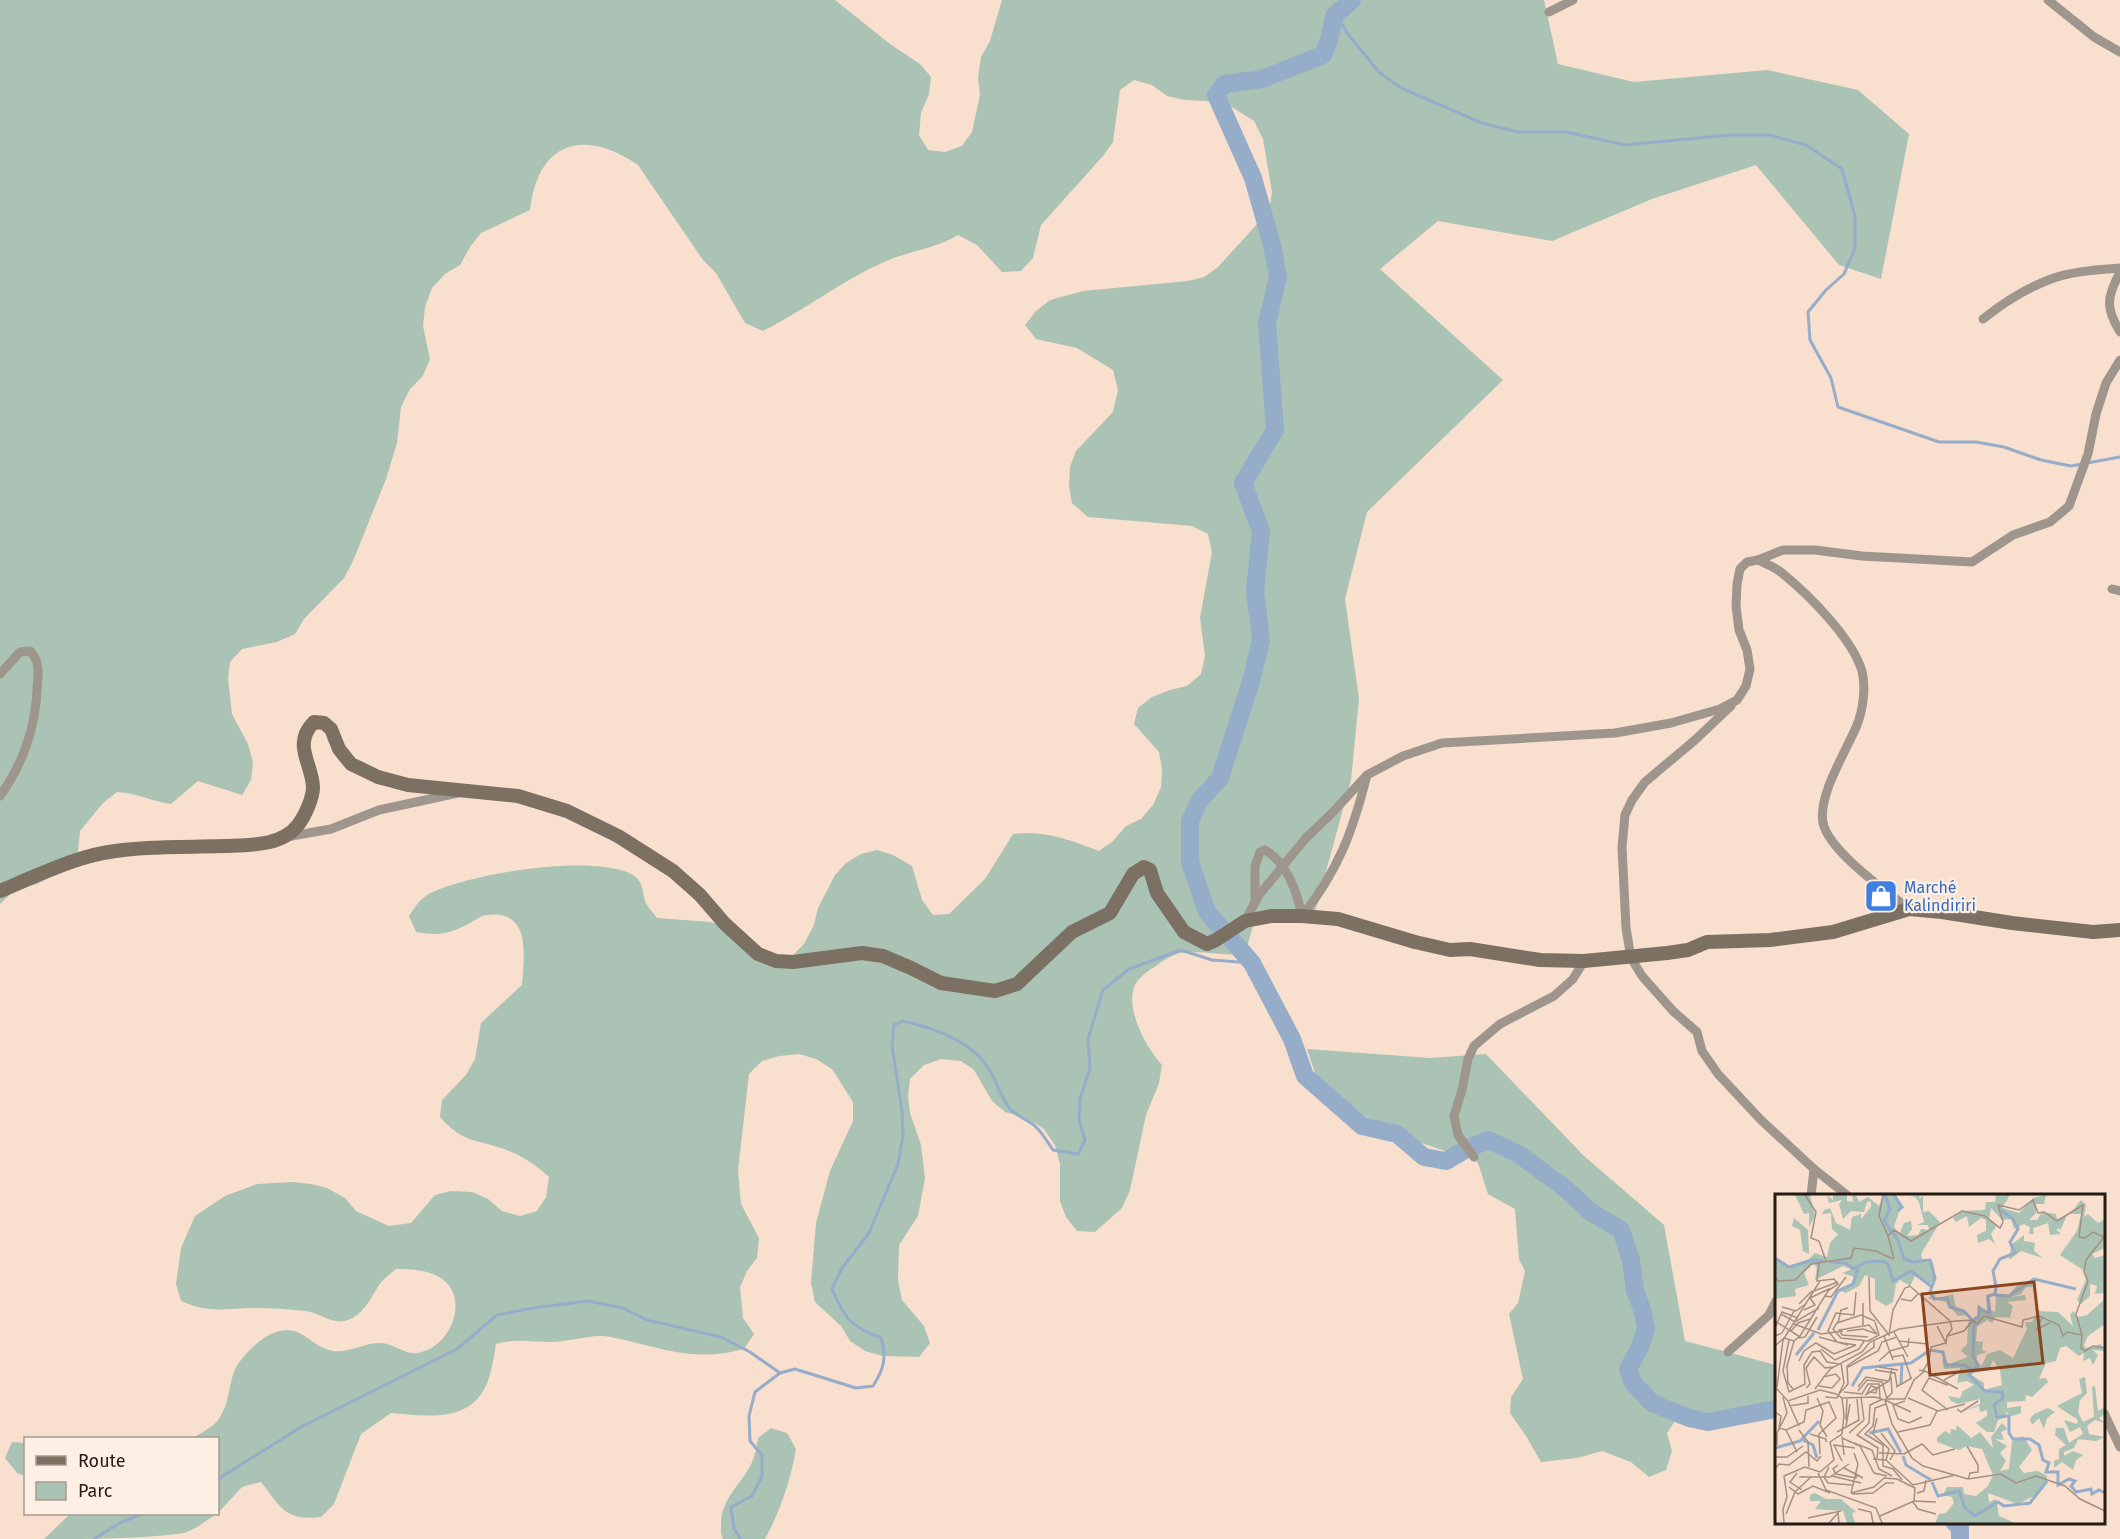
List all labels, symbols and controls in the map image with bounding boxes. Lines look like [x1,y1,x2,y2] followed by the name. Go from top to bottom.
[1863,878,1899,914] shop icon: Marché Kalindiriri
[1904,878,1976,915] place label: Marché Kalindiriri
[1775,1194,2105,1524] inset map
[24,1437,219,1515] legend
[78,1450,126,1472] text: Route
[78,1480,113,1502] text: Parc

